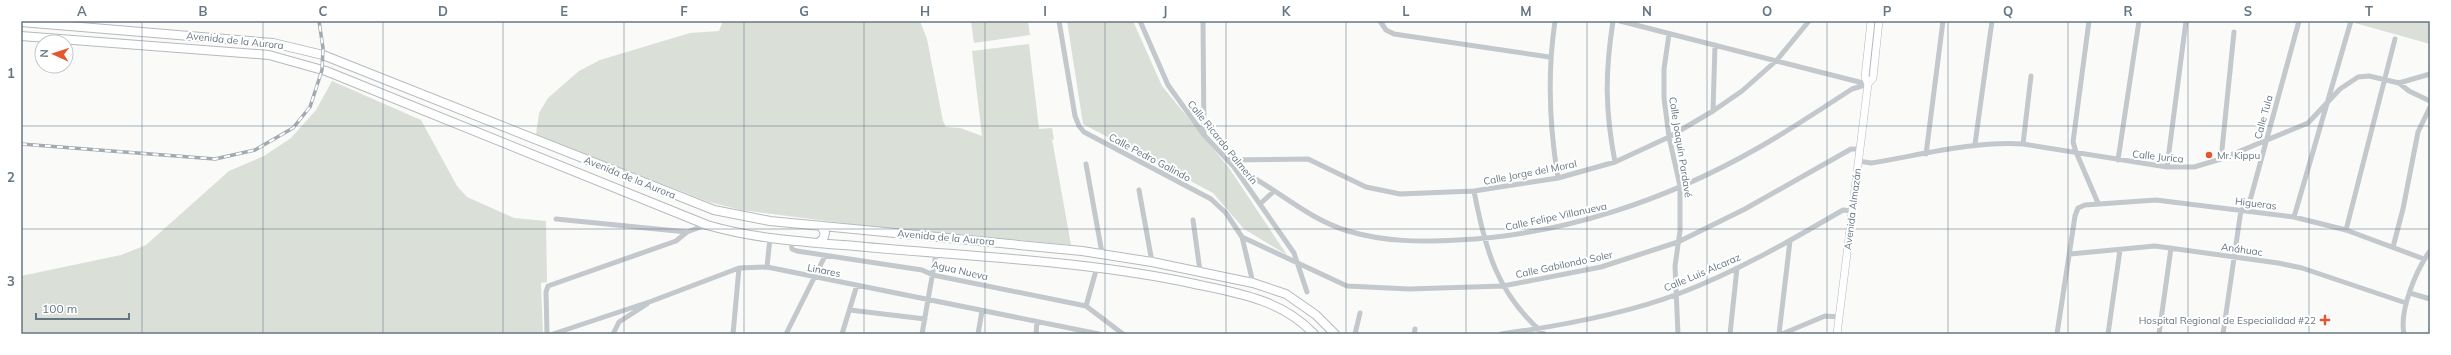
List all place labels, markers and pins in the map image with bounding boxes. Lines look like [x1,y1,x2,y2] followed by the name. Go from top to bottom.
[2217,149,2260,162] place label: Mr. Kippu
[2204,150,2214,160] marker: Mr. Kippu
[2139,314,2316,327] place label: Hospital Regional de Especialidad #22
[2319,314,2331,326] marker: Hospital Regional de Especialidad #22

